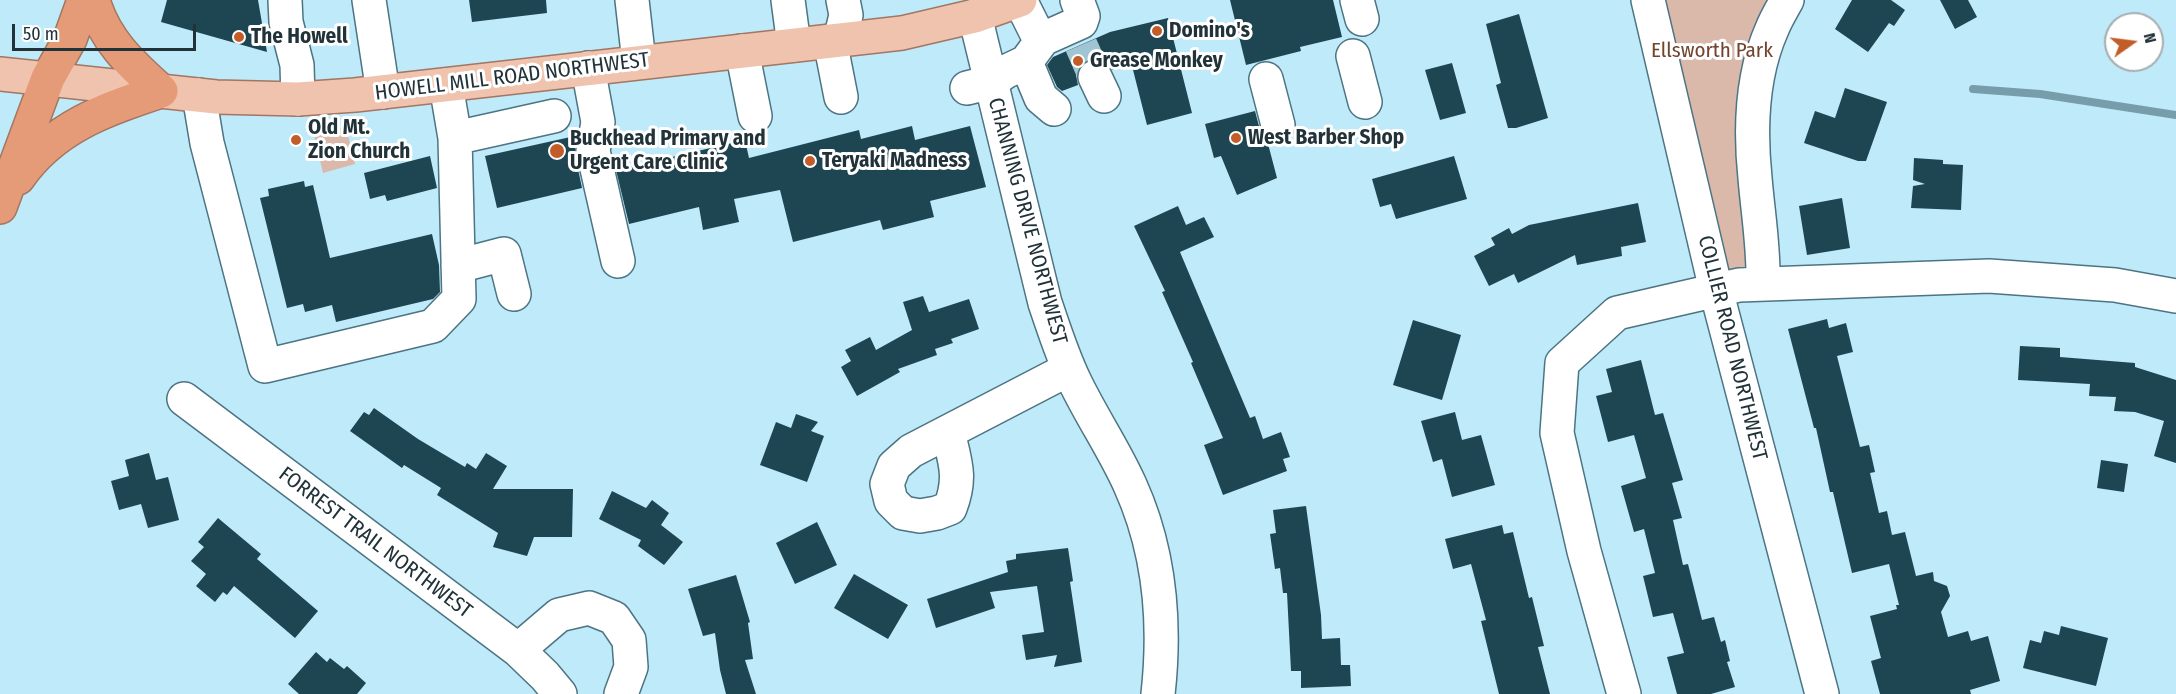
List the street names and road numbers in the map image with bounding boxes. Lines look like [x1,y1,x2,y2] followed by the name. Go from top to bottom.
[374,48,650,106] street label: HOWELL MILL ROAD NORTHWEST
[982,95,1072,347] street label: CHANNING DRIVE NORTHWEST
[1692,233,1772,463] street label: COLLIER ROAD NORTHWEST
[273,462,477,624] street label: FORREST TRAIL NORTHWEST

